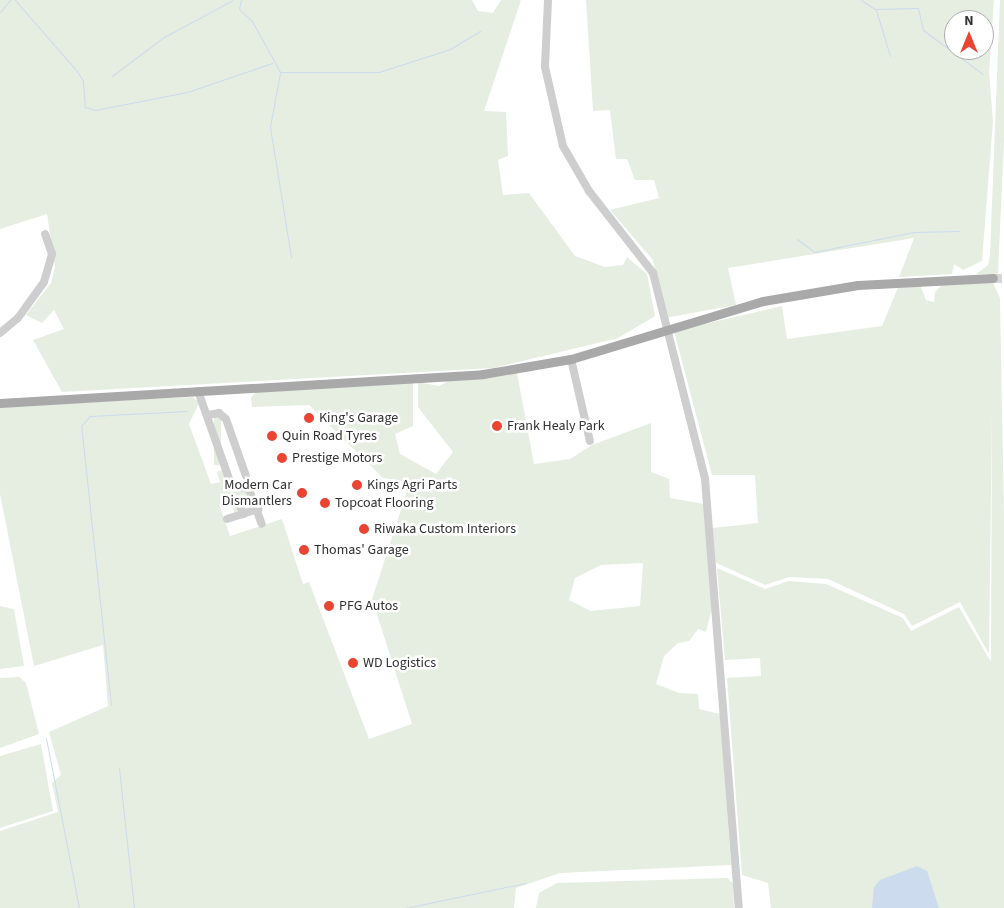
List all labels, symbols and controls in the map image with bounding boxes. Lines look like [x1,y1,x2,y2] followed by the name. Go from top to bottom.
[944,10,994,60] north arrow
[964,11,974,31] text: N
[319,410,398,426] place label: King's Garage
[303,412,315,424] marker: King's Garage
[507,418,605,434] place label: Frank Healy Park
[491,420,503,432] marker: Frank Healy Park
[282,428,377,444] place label: Quin Road Tyres
[266,430,278,442] marker: Quin Road Tyres
[292,450,382,466] place label: Prestige Motors
[276,452,288,464] marker: Prestige Motors
[222,477,292,510] place label: Modern Car Dismantlers
[367,477,457,493] place label: Kings Agri Parts
[351,479,363,491] marker: Kings Agri Parts
[296,487,308,499] marker: Modern Car Dismantlers
[335,495,433,511] place label: Topcoat Flooring
[319,497,331,509] marker: Topcoat Flooring
[374,521,516,537] place label: Riwaka Custom Interiors
[358,523,370,535] marker: Riwaka Custom Interiors
[314,542,409,558] place label: Thomas' Garage
[298,544,310,556] marker: Thomas' Garage
[339,598,398,614] place label: PFG Autos
[323,600,335,612] marker: PFG Autos
[363,655,436,671] place label: WD Logistics
[347,657,359,669] marker: WD Logistics

